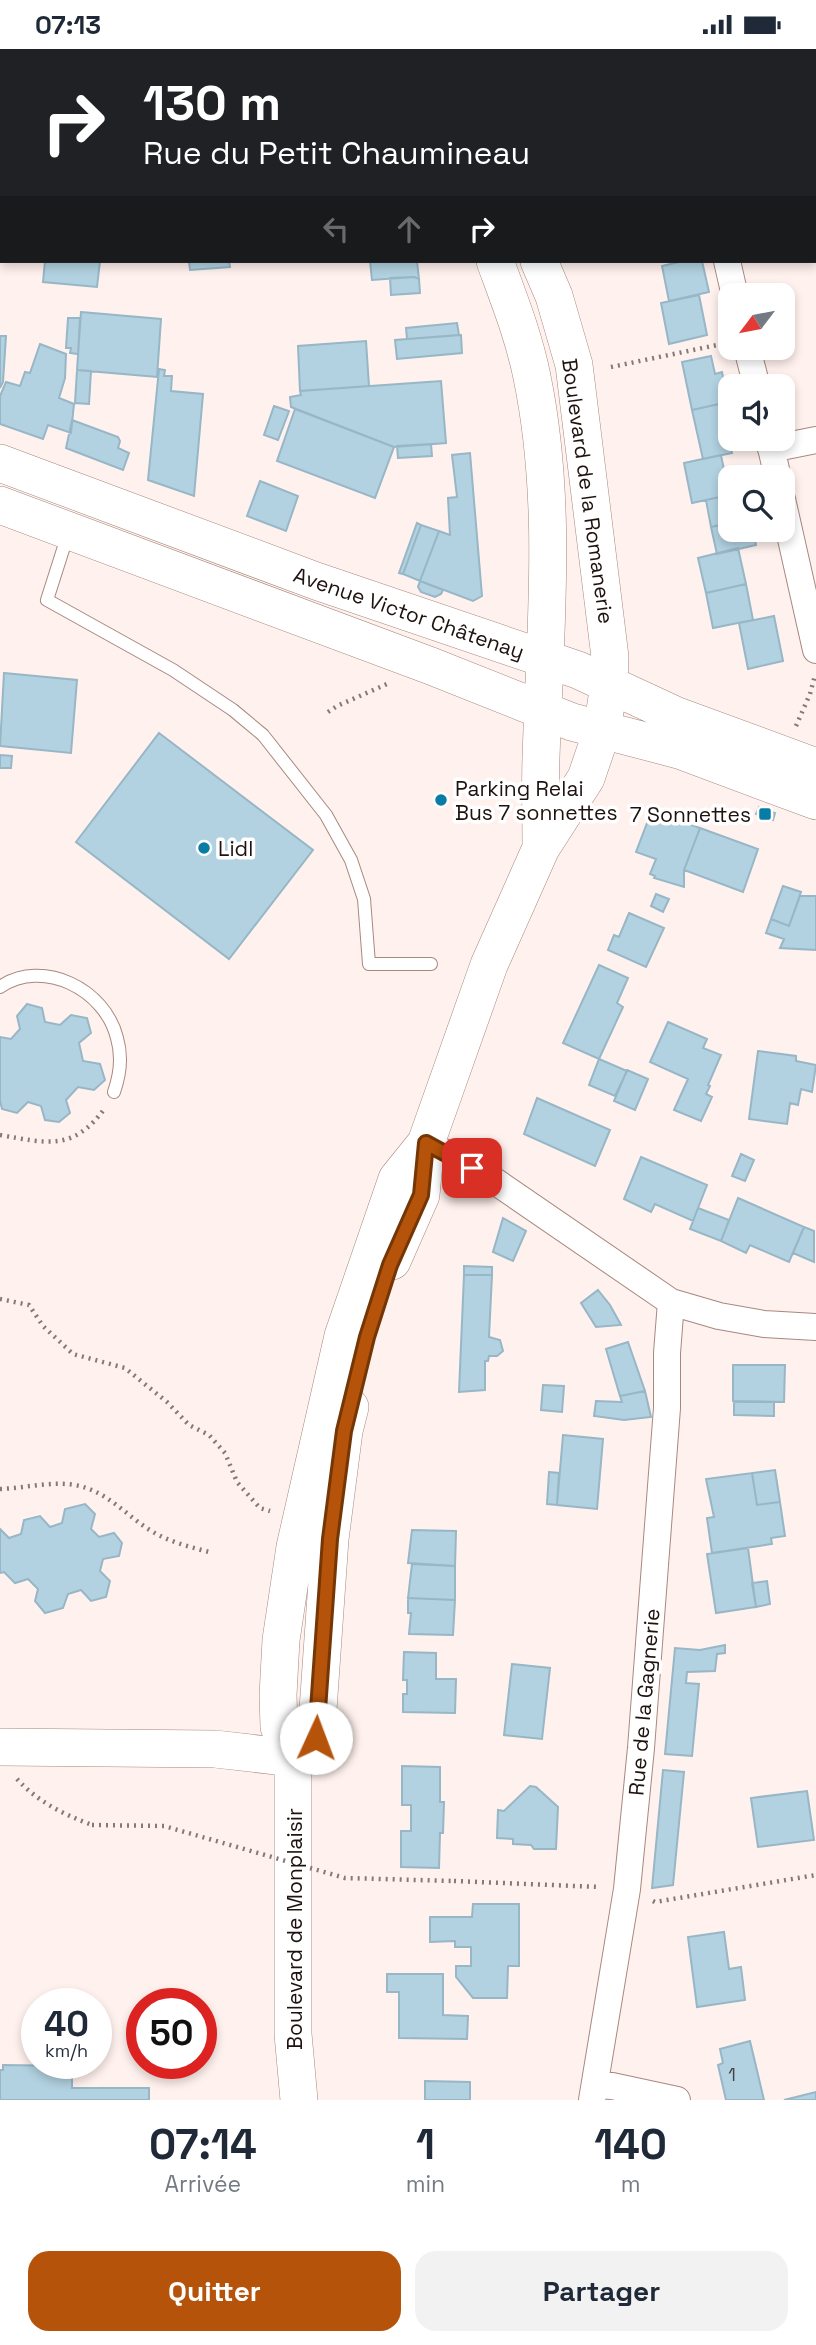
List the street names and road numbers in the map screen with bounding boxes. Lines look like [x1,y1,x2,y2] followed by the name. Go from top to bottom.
[556,357,620,625] street label: Boulevard de la Romanerie
[290,561,528,665] street label: Avenue Victor Châtenay
[622,1607,666,1797] street label: Rue de la Gagnerie
[281,1808,308,2050] street label: Boulevard de Monplaisir

